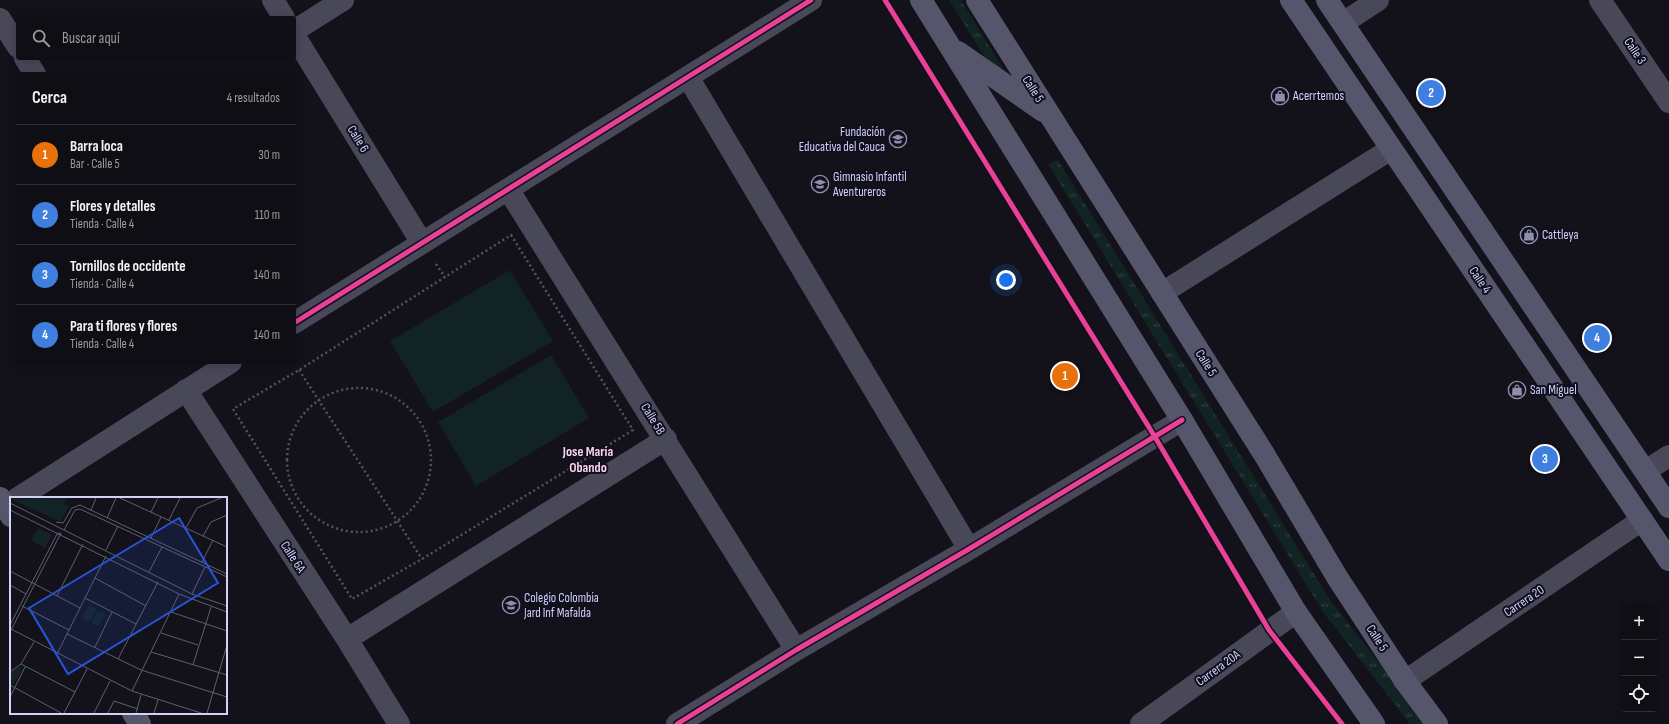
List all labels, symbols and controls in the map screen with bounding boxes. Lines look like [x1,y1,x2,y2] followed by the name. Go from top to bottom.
[16,16,296,60] search box
[30,27,52,49] icon: search
[62,29,120,48] text: Buscar aquí
[1620,35,1650,67] street label: Calle 3
[1019,73,1047,105] street label: Calle 5
[1418,78,1444,108] pin: 2
[1270,86,1290,106] shop icon: Acerrtemos
[32,88,67,108] text: Cerca
[1292,88,1345,104] place label: Acerrtemos
[227,90,280,106] text: 4 resultados
[344,122,373,156] street label: Calle 6
[799,124,885,155] place label: Fundación Educativa del Cauca
[888,129,908,149] school or university icon: Fundación Educativa del Cauca
[70,137,123,156] text: Barra loca
[42,147,48,163] text: 1
[258,147,280,163] text: 30 m
[70,156,120,172] text: Bar · Calle 5
[832,169,907,200] place label: Gimnasio Infantil Aventureros
[810,174,830,194] school or university icon: Gimnasio Infantil Aventureros
[70,197,156,216] text: Flores y detalles
[42,207,48,223] text: 2
[255,207,280,223] text: 110 m
[70,216,134,232] text: Tienda · Calle 4
[1519,225,1539,245] shop icon: Cattleya
[1542,227,1578,243] place label: Cattleya
[70,257,186,276] text: Tornillos de occidente
[1465,264,1495,297] street label: Calle 4
[42,267,48,283] text: 3
[254,267,280,283] text: 140 m
[996,270,1016,290] your location
[70,276,134,292] text: Tienda · Calle 4
[70,317,177,336] text: Para ti flores y flores
[1584,323,1610,353] pin: 4
[42,327,48,343] text: 4
[254,327,280,343] text: 140 m
[70,336,134,352] text: Tienda · Calle 4
[1192,347,1220,379] street label: Calle 5
[1052,361,1078,391] pin: 1
[1507,380,1527,400] shop icon: San Miguel
[1530,382,1577,398] place label: San Miguel
[637,400,669,438] street label: Calle 5B
[562,443,613,476] district label: Jose María Obando
[1532,444,1558,474] pin: 3
[10,497,227,714] inset map
[277,538,309,576] street label: Calle 6A
[1501,582,1547,620] street label: Carrera 20
[523,590,599,621] place label: Colegio Colombia Jard Inf Mafalda
[501,595,521,615] school or university icon: Colegio Colombia Jard Inf Mafalda
[1621,604,1657,712] map controls
[1621,604,1657,640] button: +
[1363,622,1391,654] street label: Calle 5
[1621,640,1657,676] button: −
[1193,646,1244,689] street label: Carrera 20A
[1621,676,1657,712] button: locate

